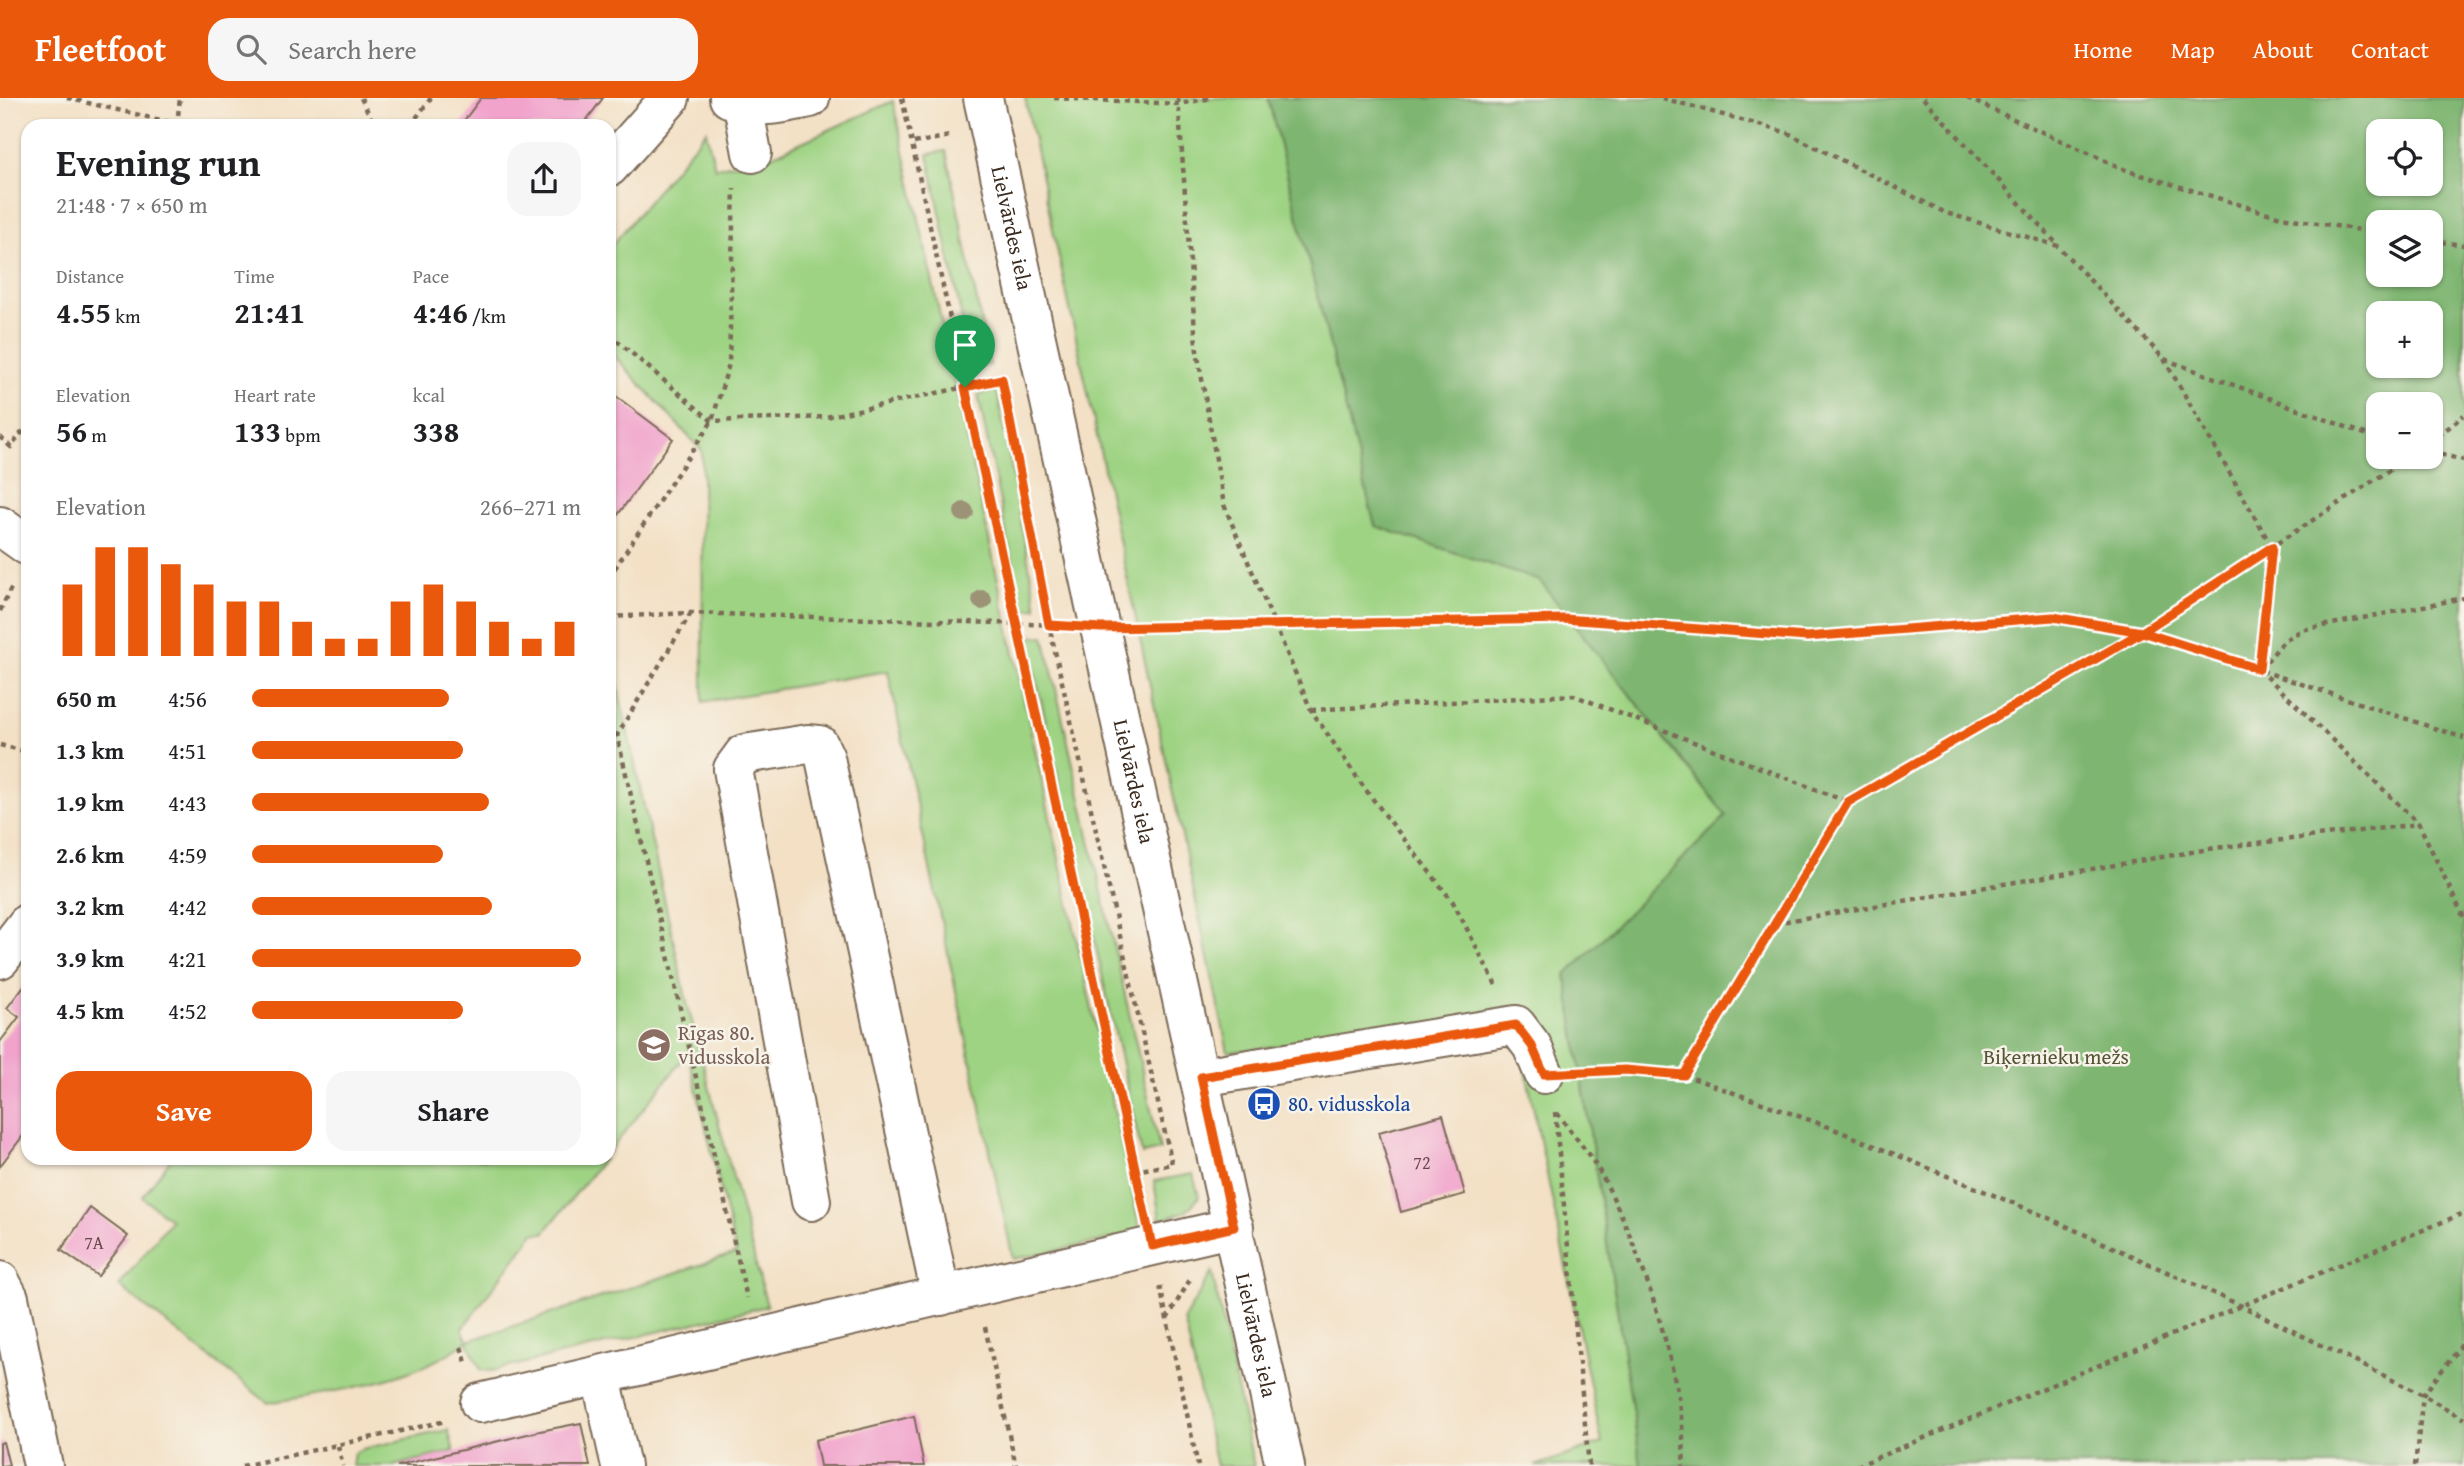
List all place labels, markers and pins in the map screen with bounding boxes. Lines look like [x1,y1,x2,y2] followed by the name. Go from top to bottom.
[935,315,995,387] pin
[678,1017,770,1072] place label: Rīgas 80. vidusskola
[635,1026,673,1064] school or university icon: Rīgas 80. vidusskola
[1245,1085,1283,1123] bus stop icon: 80. vidusskola
[1288,1088,1410,1119] place label: 80. vidusskola

